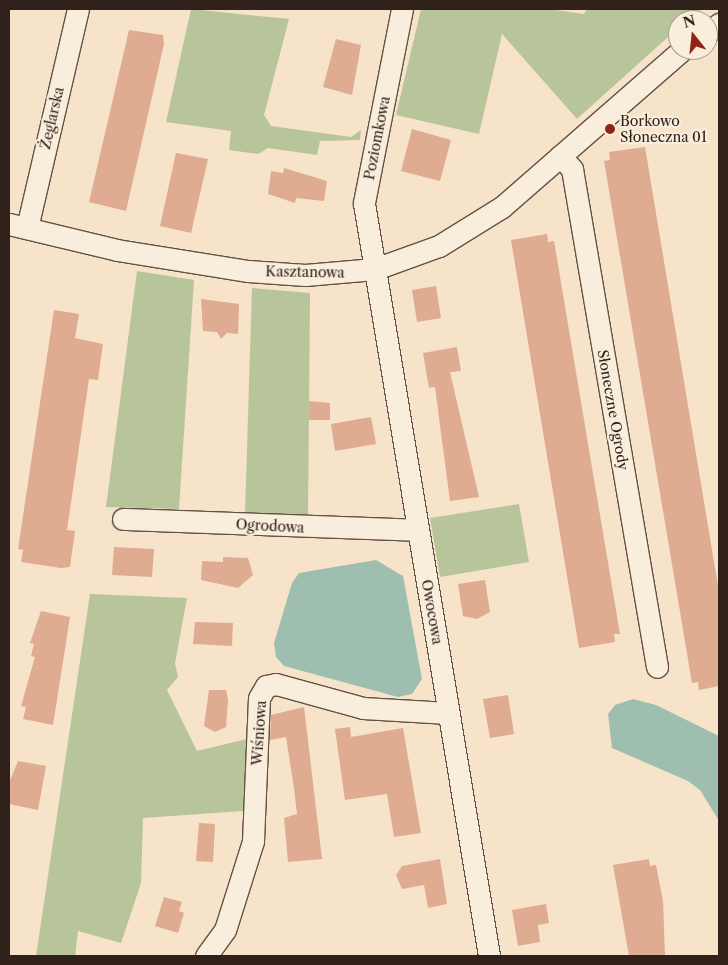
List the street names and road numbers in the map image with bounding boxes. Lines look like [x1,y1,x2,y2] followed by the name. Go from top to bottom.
[37,85,67,151] street label: Żeglarska
[361,95,393,181] street label: Poziomkowa
[265,263,345,281] street label: Kasztanowa
[594,348,632,472] street label: Słoneczne Ogrody
[235,516,305,536] street label: Ogrodowa
[418,578,446,646] street label: Owocowa
[248,700,270,766] street label: Wiśniowa

